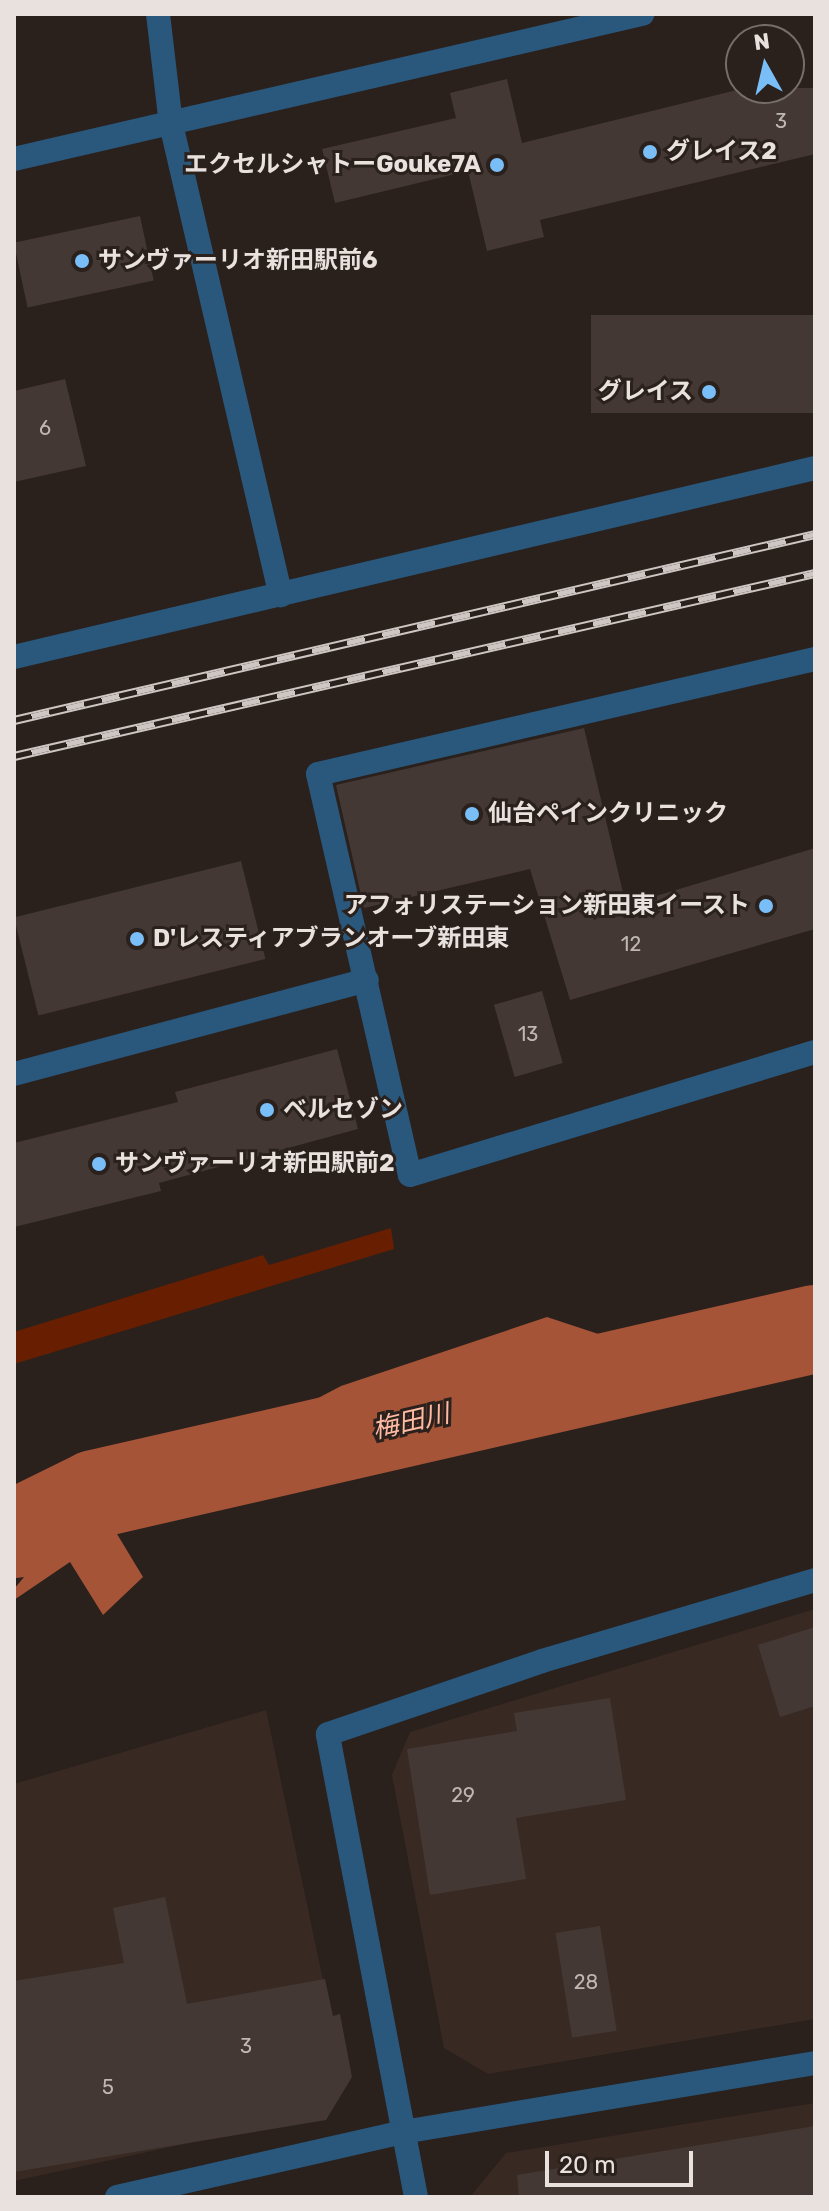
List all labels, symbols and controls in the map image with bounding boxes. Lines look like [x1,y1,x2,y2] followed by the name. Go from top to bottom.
[725,24,805,104] north arrow
[752,27,772,56] text: N
[775,109,787,133] house number: 3
[666,138,778,166] place label: グレイス2
[641,143,659,161] marker: グレイス2
[184,151,481,179] place label: エクセルシャトーGouke7A
[488,156,506,174] marker: エクセルシャトーGouke7A
[98,247,378,275] place label: サンヴァーリオ新田駅前6
[73,252,91,270] marker: サンヴァーリオ新田駅前6
[597,378,693,406] place label: グレイス
[700,383,718,401] marker: グレイス
[39,416,51,440] house number: 6
[488,800,728,828] place label: 仙台ペインクリニック
[463,805,481,823] marker: 仙台ペインクリニック
[342,892,750,920] place label: アフォリステーション新田東イースト
[757,897,775,915] marker: アフォリステーション新田東イースト
[153,925,512,953] place label: D'レスティアブランオーブ新田東
[128,930,146,948] marker: D'レスティアブランオーブ新田東
[621,932,641,956] house number: 12
[518,1022,538,1046] house number: 13
[283,1096,403,1124] place label: ベルセゾン
[258,1101,276,1119] marker: ベルセゾン
[115,1150,395,1178] place label: サンヴァーリオ新田駅前2
[90,1155,108,1173] marker: サンヴァーリオ新田駅前2
[369,1398,453,1446] water label: 梅田川
[451,1783,475,1807] house number: 29
[574,1970,598,1994] house number: 28
[240,2034,252,2058] house number: 3
[102,2075,114,2099] house number: 5
[549,2135,697,2185] scale bar
[559,2151,616,2179] text: 20 m

